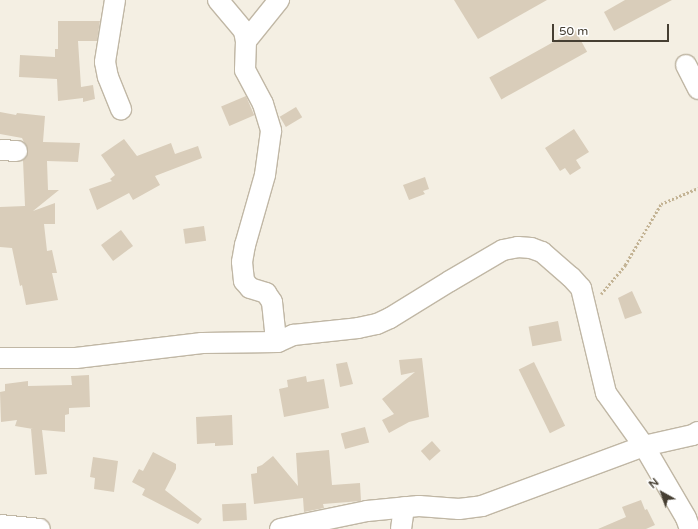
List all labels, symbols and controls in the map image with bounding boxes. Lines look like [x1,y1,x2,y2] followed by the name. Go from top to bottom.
[554,16,671,42] scale bar
[559,24,588,38] text: 50 m
[642,473,682,513] north arrow
[646,476,662,491] text: N

